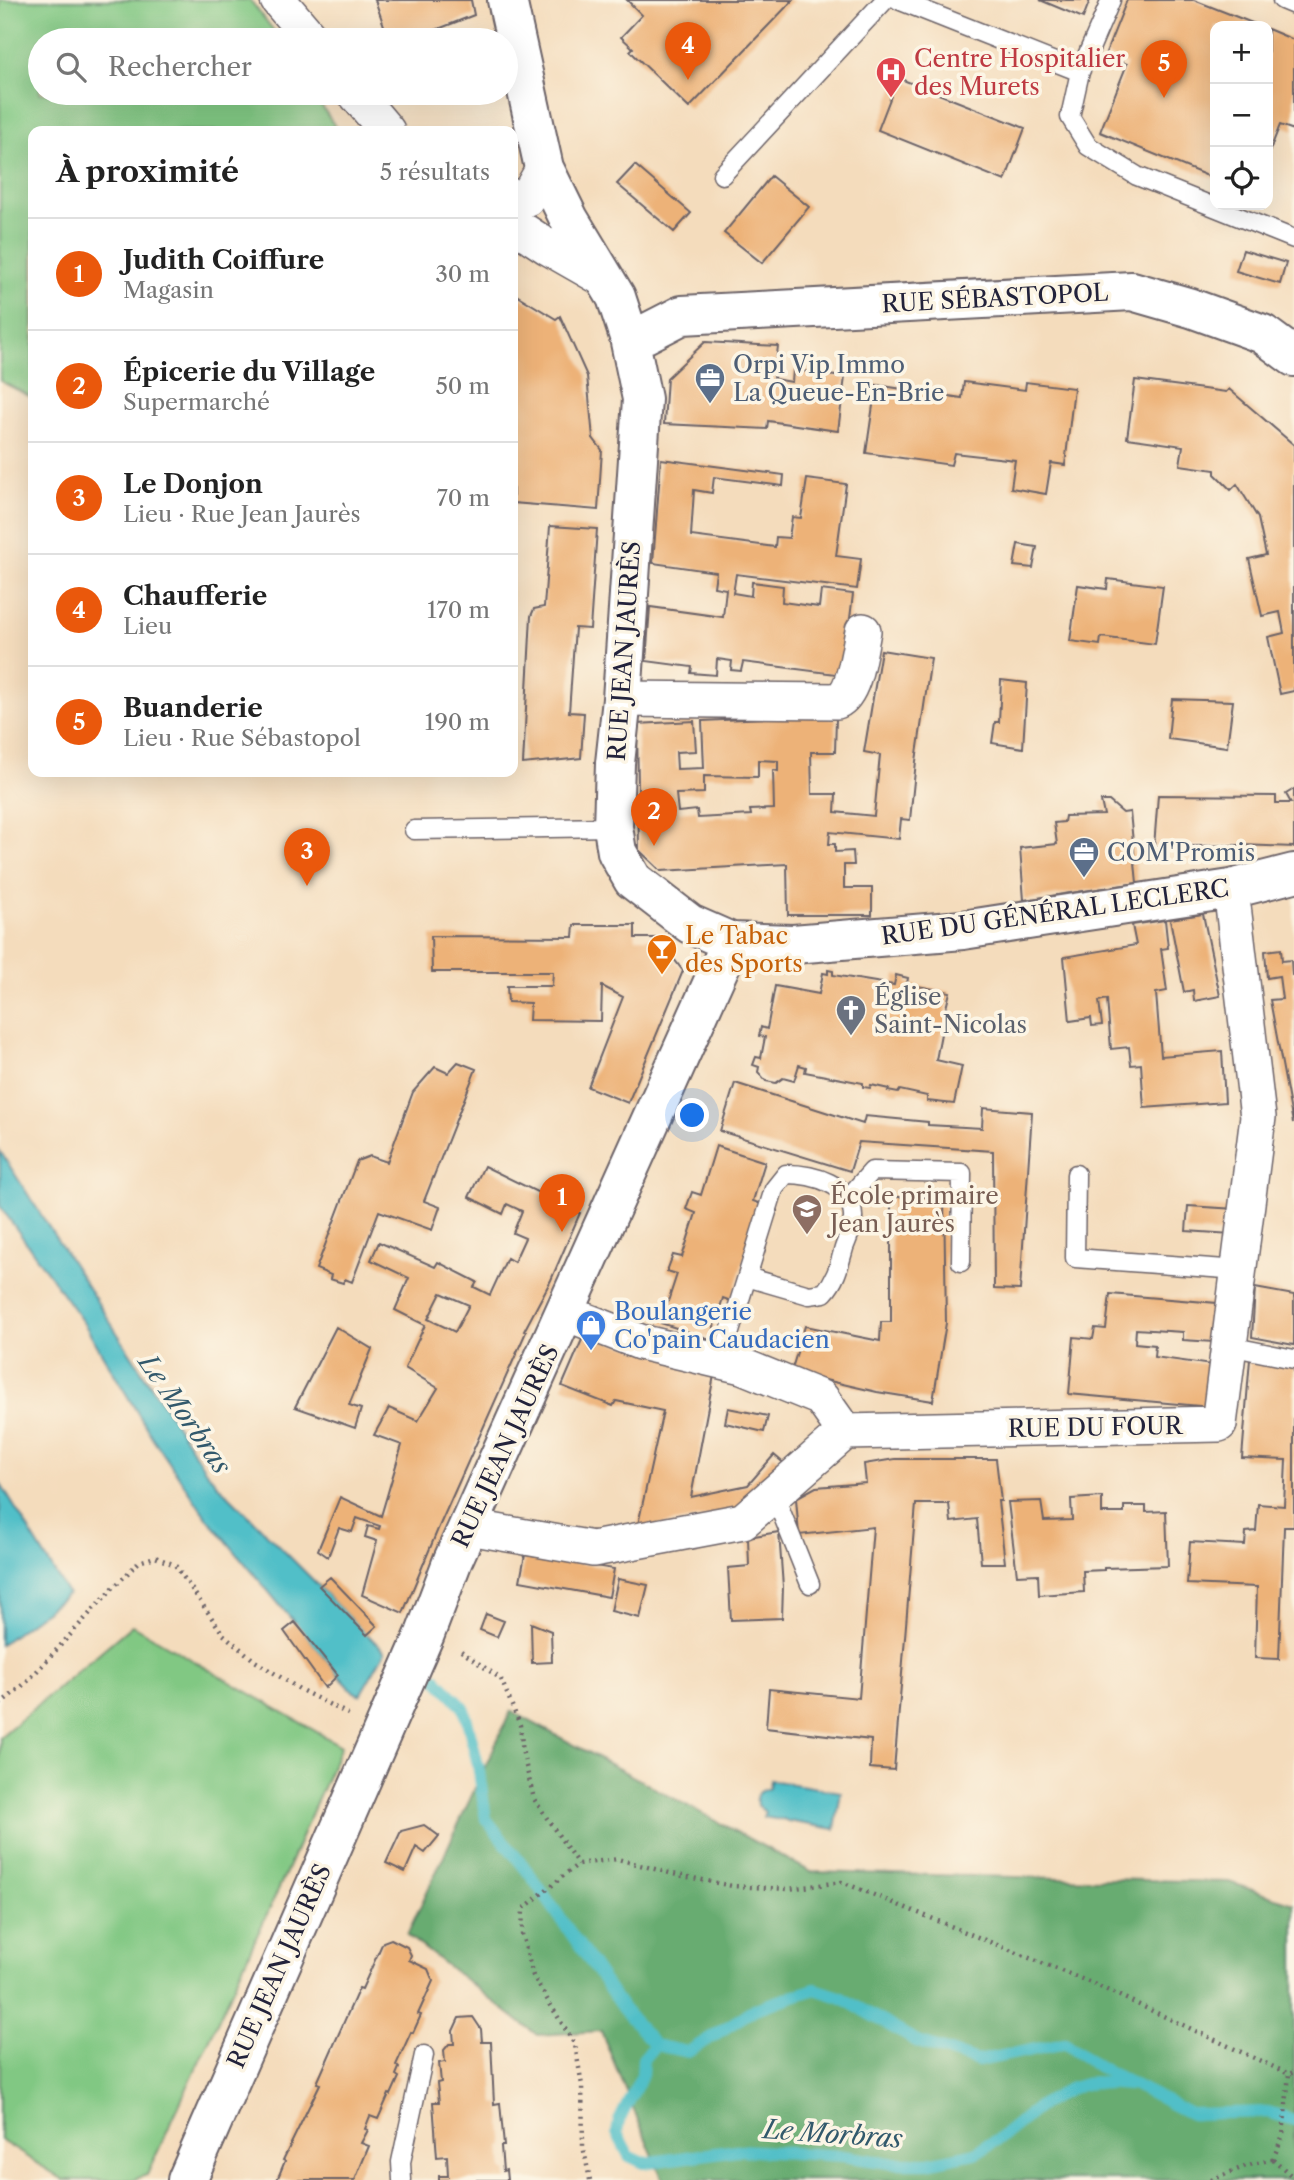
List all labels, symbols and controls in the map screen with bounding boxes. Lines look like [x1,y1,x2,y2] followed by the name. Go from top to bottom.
[1210,21,1273,210] map controls
[1210,21,1273,84] button: +
[665,22,711,80] pin: 4
[28,28,518,105] search box
[1141,40,1187,98] pin: 5
[914,44,1125,101] place label: Centre Hospitalier des Murets
[52,48,90,86] icon: search
[108,51,252,83] text: Rechercher
[874,55,908,99] hospital icon: Centre Hospitalier des Murets
[1210,84,1273,147] button: −
[1210,147,1273,210] button: locate
[56,153,239,190] text: À proximité
[380,158,490,186] text: 5 résultats
[123,244,324,276] text: Judith Coiffure
[74,260,84,288] text: 1
[435,260,490,288] text: 30 m
[123,276,214,304] text: Magasin
[881,278,1109,318] street label: RUE SÉBASTOPOL
[733,350,945,407] place label: Orpi Vip Immo La Queue-En-Brie
[123,356,375,388] text: Épicerie du Village
[693,361,727,405] office icon: Orpi Vip Immo La Queue-En-Brie
[72,372,86,400] text: 2
[435,372,490,400] text: 50 m
[123,388,270,416] text: Supermarché
[123,468,263,500] text: Le Donjon
[73,484,86,512] text: 3
[437,484,490,512] text: 70 m
[123,500,361,528] text: Lieu · Rue Jean Jaurès
[602,540,646,762] street label: RUE JEAN JAURÈS
[123,580,267,612] text: Chaufferie
[72,596,86,624] text: 4
[427,596,490,624] text: 170 m
[123,612,172,640] text: Lieu
[123,692,263,724] text: Buanderie
[73,708,85,736] text: 5
[425,708,490,736] text: 190 m
[123,724,361,752] text: Lieu · Rue Sébastopol
[631,788,677,846] pin: 2
[284,828,330,886] pin: 3
[1067,835,1101,879] office icon: COM'Promis
[1107,838,1255,867] place label: COM'Promis
[879,873,1231,951] street label: RUE DU GÉNÉRAL LECLERC
[685,921,803,978] place label: Le Tabac des Sports
[645,932,679,976] bar icon: Le Tabac des Sports
[874,982,1027,1039] place label: Église Saint-Nicolas
[834,993,868,1037] church icon: Église Saint-Nicolas
[675,1098,709,1132] your location
[539,1174,585,1232] pin: 1
[826,1181,999,1238] place label: École primaire Jean Jaurès
[790,1192,824,1236] school or university icon: École primaire Jean Jaurès
[614,1297,830,1354] place label: Boulangerie Co'pain Caudacien
[574,1308,608,1352] shop icon: Boulangerie Co'pain Caudacien
[445,1340,565,1552] street label: RUE JEAN JAURÈS
[131,1346,238,1481] water label: Le Morbras
[1008,1411,1184,1443] street label: RUE DU FOUR
[221,1859,337,2073] street label: RUE JEAN JAURÈS
[760,2113,904,2155] water label: Le Morbras

